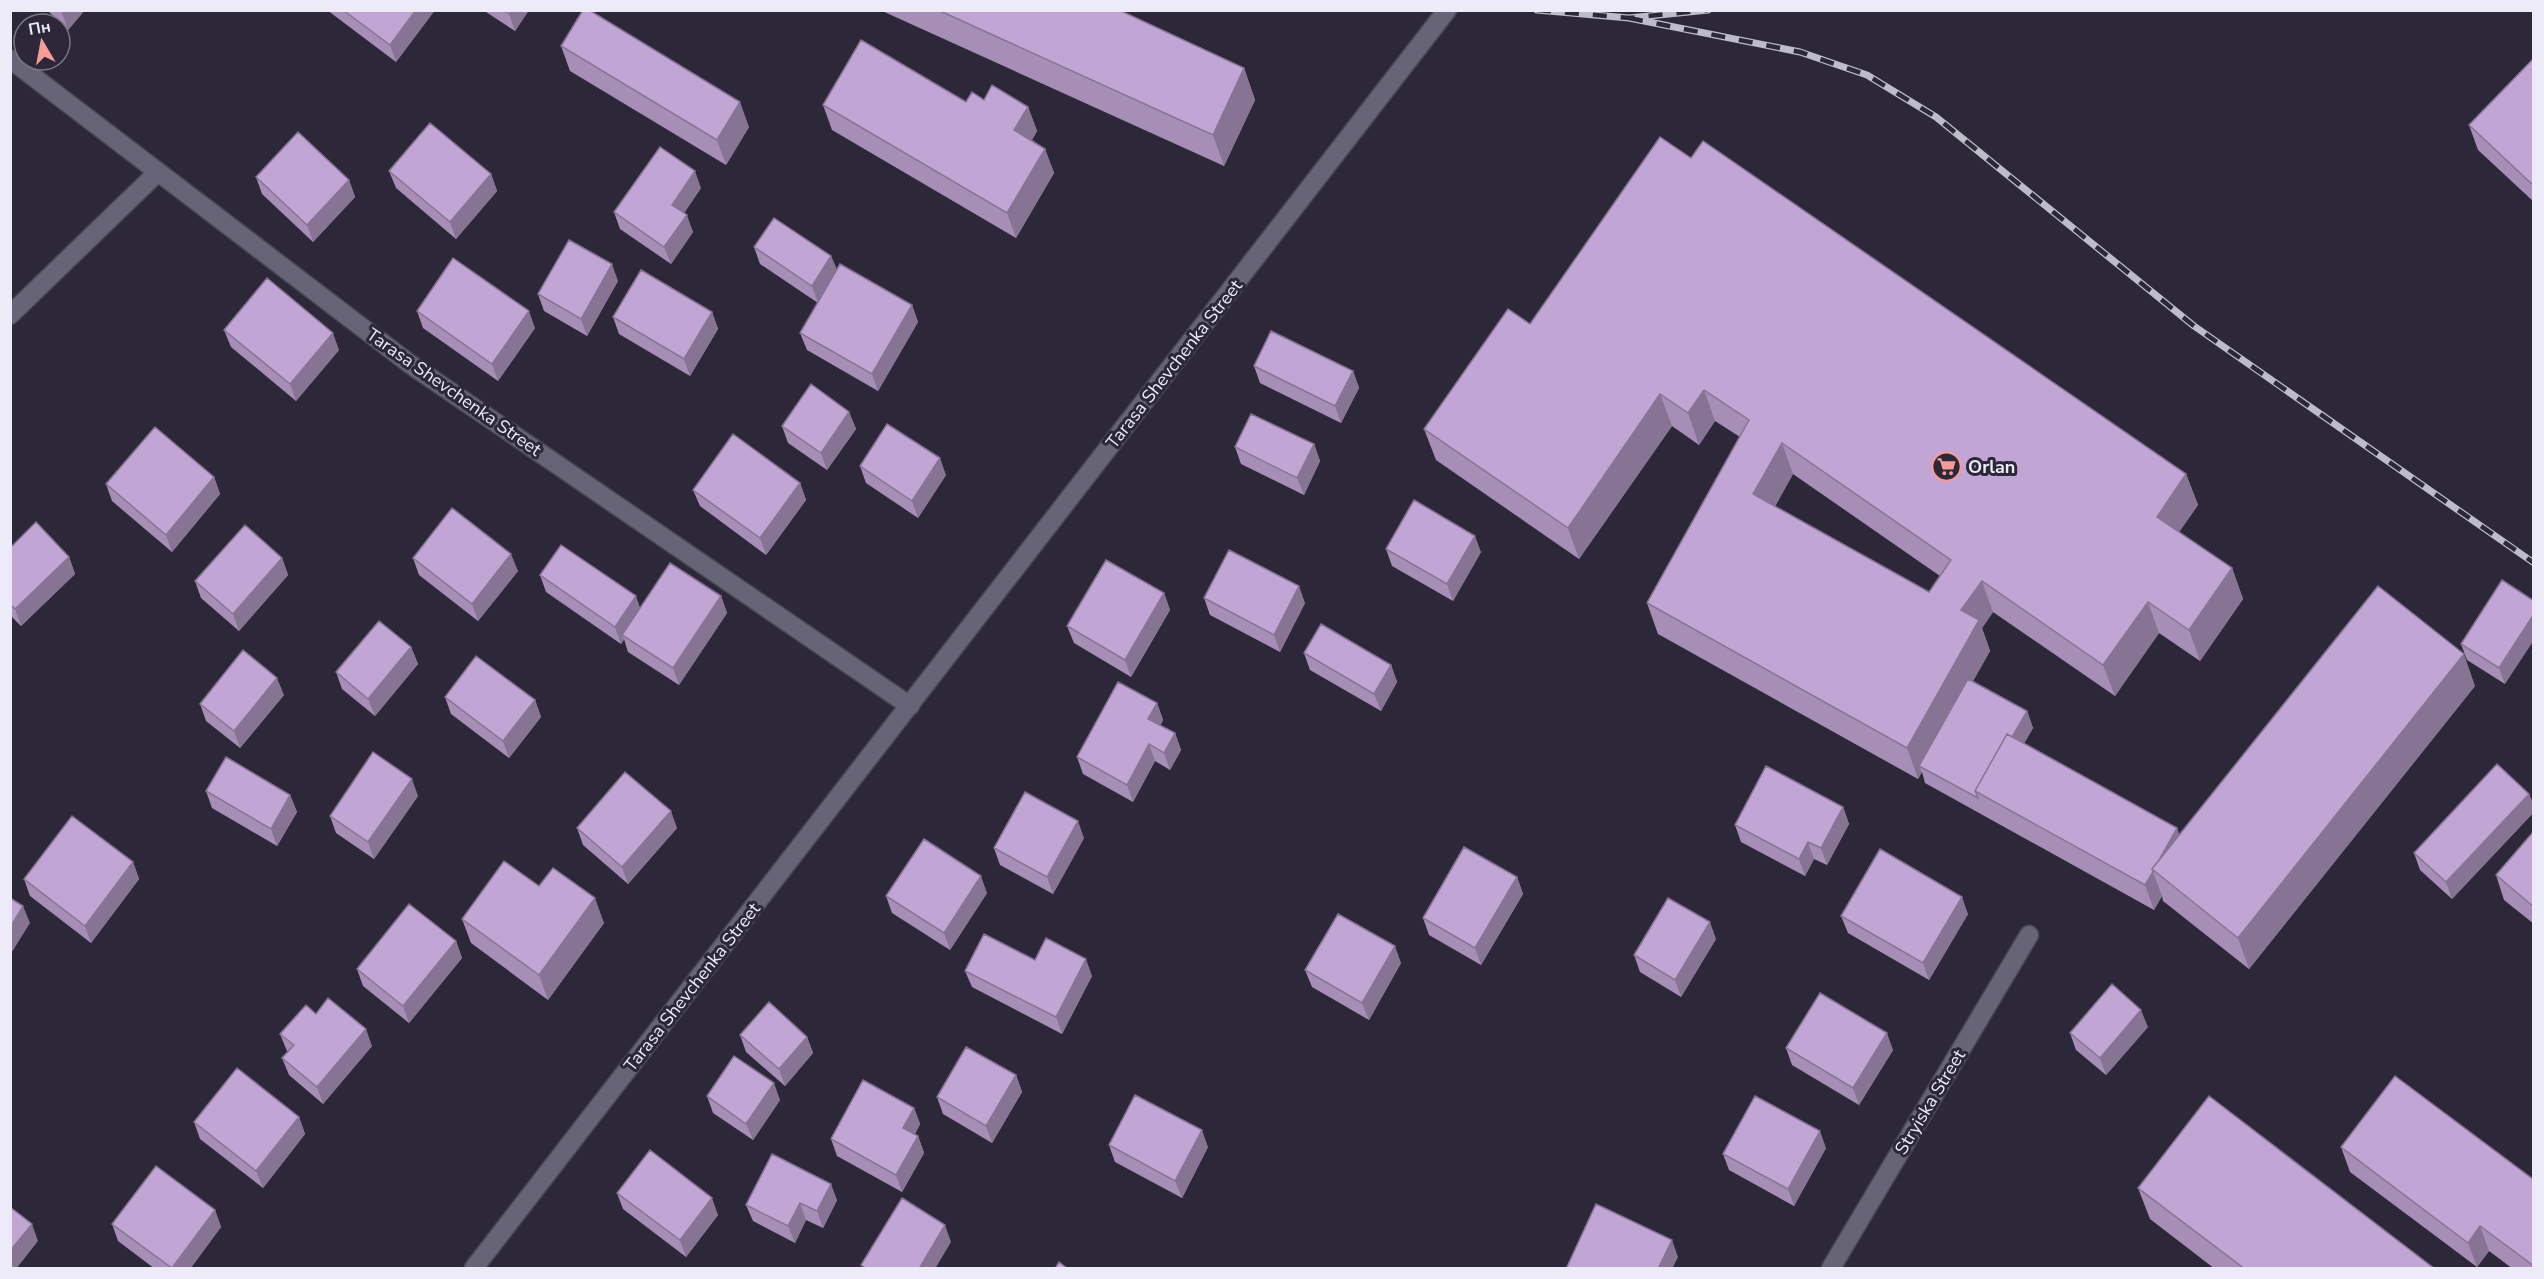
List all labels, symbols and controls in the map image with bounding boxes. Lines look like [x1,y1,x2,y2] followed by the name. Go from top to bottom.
[12,12,72,72] north arrow
[27,15,52,41] text: Пн
[1100,274,1248,453] street label: Tarasa Shevchenka Street
[362,322,547,462] street label: Tarasa Shevchenka Street
[1931,451,1963,483] supermarket icon: Orlan
[1968,455,2015,479] place label: Orlan
[618,897,766,1076] street label: Tarasa Shevchenka Street
[1889,1044,1971,1159] street label: Stryiska Street

